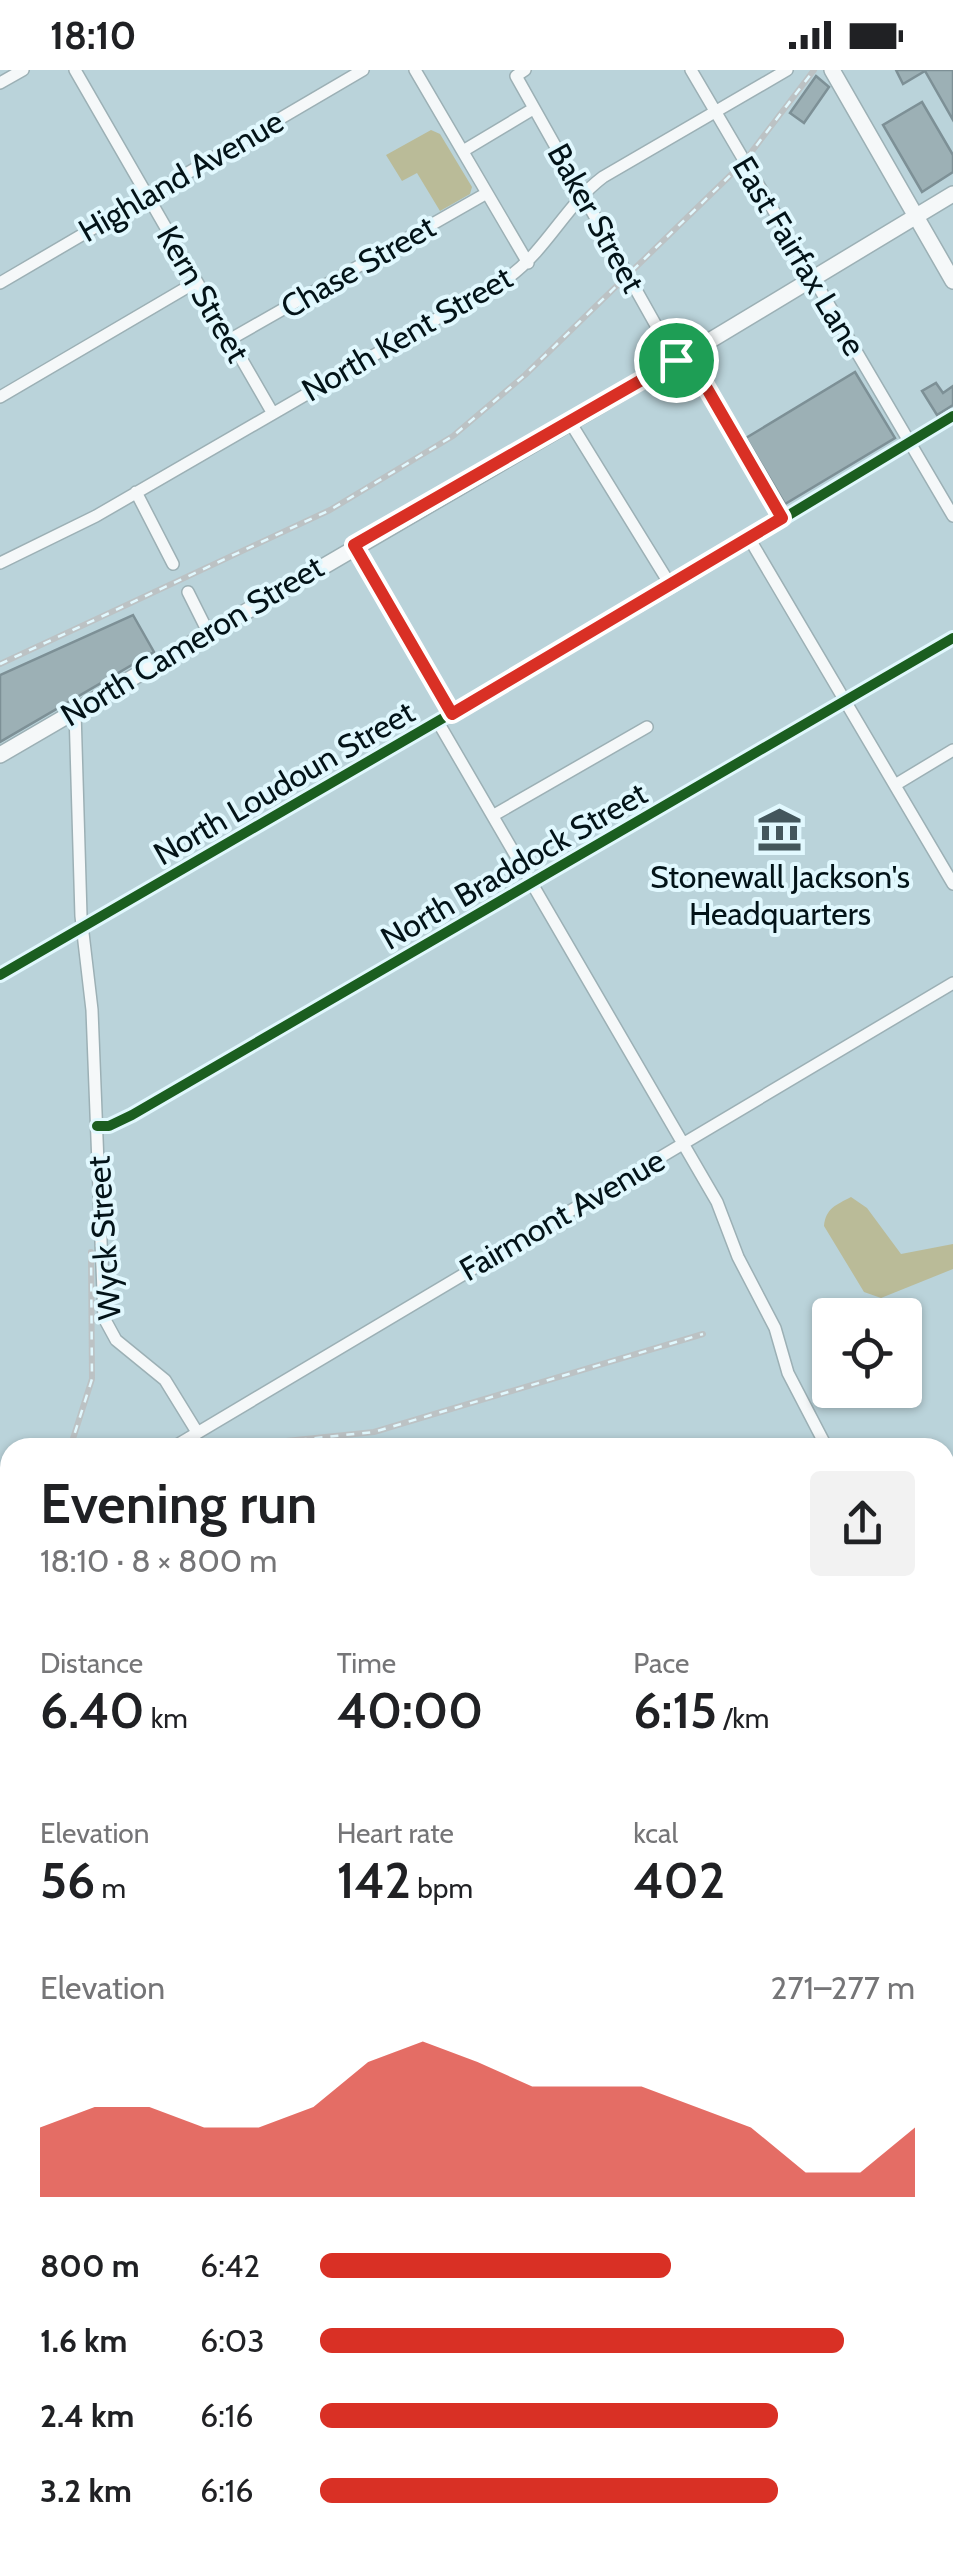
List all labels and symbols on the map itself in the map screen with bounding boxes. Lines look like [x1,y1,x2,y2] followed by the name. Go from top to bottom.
[72,101,290,250] street label: Highland Avenue
[540,137,653,299] street label: Baker Street
[725,149,874,362] street label: East Fairfax Lane
[274,207,442,326] street label: Chase Street
[149,219,258,369] street label: Kern Street
[295,257,519,410] street label: North Kent Street
[634,318,719,403] pin
[53,547,330,734] street label: North Cameron Street
[146,692,421,873] street label: North Loudoun Street
[374,773,654,958] street label: North Braddock Street
[756,805,804,853] museum icon: Stonewall Jackson's Headquarters
[650,857,910,933] place label: Stonewall Jackson's Headquarters
[452,1140,671,1289] street label: Fairmont Avenue
[78,1155,129,1321] street label: Wyck Street

